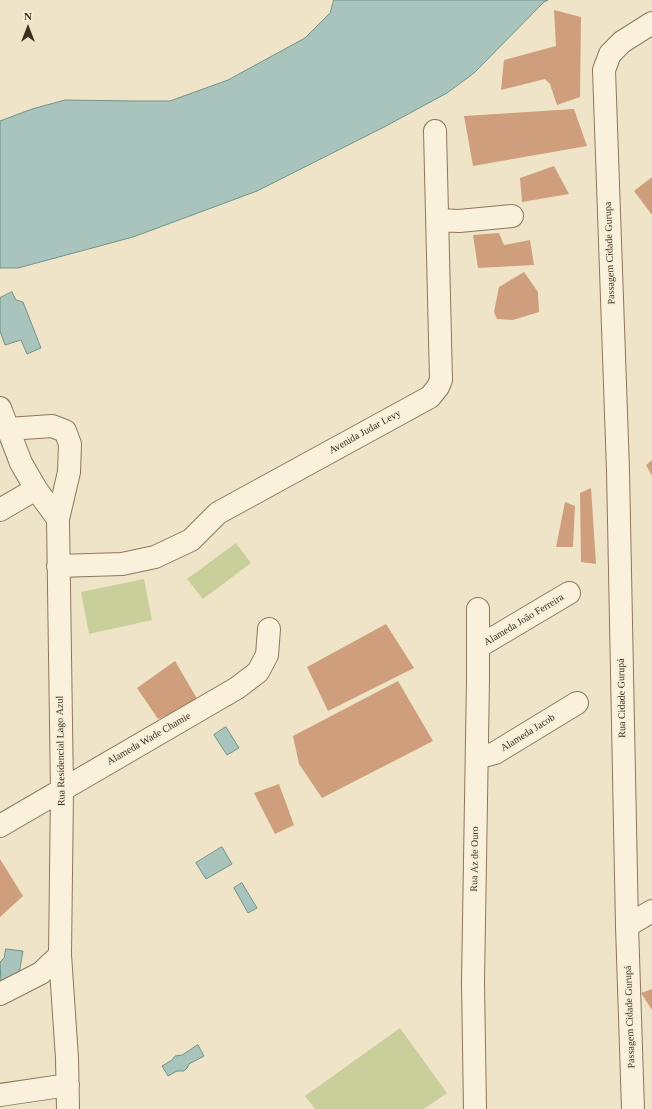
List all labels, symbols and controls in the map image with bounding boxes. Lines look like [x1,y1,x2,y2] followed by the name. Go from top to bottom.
[8,8,48,48] north arrow
[24,10,32,22] text: N
[602,201,618,305] street label: Passagem Cidade Gurupa
[327,407,403,457] street label: Avenida Judar Levy
[482,591,566,649] street label: Alameda João Ferreira
[615,658,629,738] street label: Rua Cidade Gurupá
[54,696,68,806] street label: Rua Residencial Lago Azul
[105,710,193,768] street label: Alameda Wade Chamie
[499,712,557,754] street label: Alameda Jacob
[468,826,482,892] street label: Rua Az de Ouro
[622,965,638,1069] street label: Passagem Cidade Gurupá

